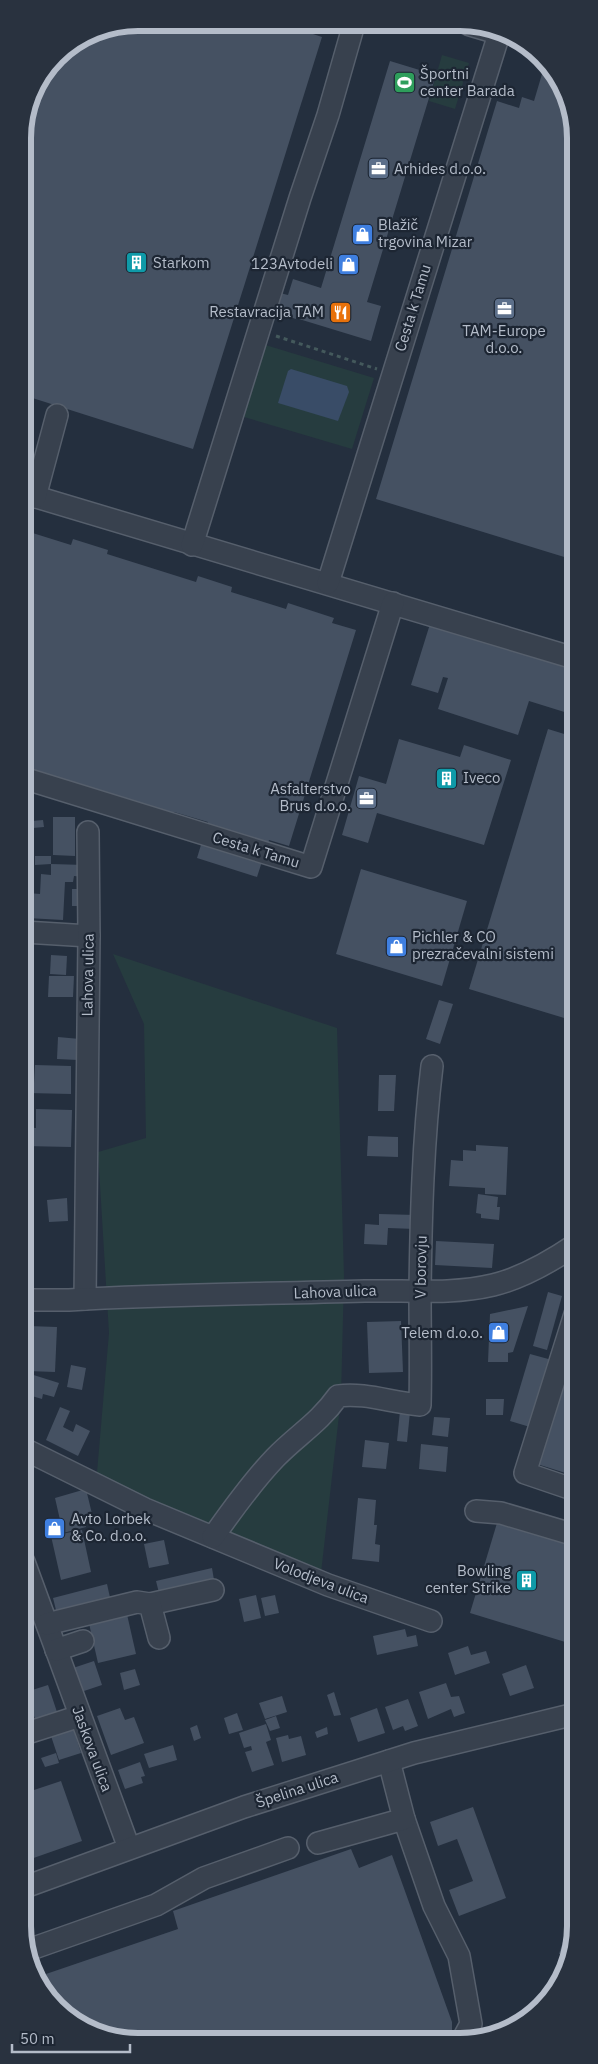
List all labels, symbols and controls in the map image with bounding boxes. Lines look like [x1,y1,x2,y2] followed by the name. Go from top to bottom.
[420,64,515,100] place label: Športni center Barada
[392,71,416,95] sports icon: Športni center Barada
[366,157,390,181] office icon: Arhides d.o.o.
[394,159,486,178] place label: Arhides d.o.o.
[378,215,473,251] place label: Blažič trgovina Mizar
[350,222,374,246] shop icon: Blažič trgovina Mizar
[125,251,149,275] building icon: Starkom
[337,252,361,276] shop icon: 123Avtodeli
[153,253,210,272] place label: Starkom
[251,254,333,273] place label: 123Avtodeli
[390,262,435,354] street label: Cesta k Tamu
[492,296,516,320] office icon: TAM-Europe d.o.o.
[328,300,352,324] restaurant icon: Restavracija TAM
[209,302,324,321] place label: Restavracija TAM
[462,321,546,357] place label: TAM-Europe d.o.o.
[435,766,459,790] building icon: Iveco
[463,768,500,787] place label: Iveco
[270,779,351,815] place label: Asfalterstvo Brus d.o.o.
[355,786,379,810] office icon: Asfalterstvo Brus d.o.o.
[210,827,302,872] street label: Cesta k Tamu
[412,927,554,963] place label: Pichler & CO prezračevalni sistemi
[77,933,98,1017] street label: Lahova ulica
[384,934,408,958] shop icon: Pichler & CO prezračevalni sistemi
[410,1235,431,1299] street label: V borovju
[293,1281,377,1302] street label: Lahova ulica
[487,1321,511,1345] shop icon: Telem d.o.o.
[401,1323,483,1342] place label: Telem d.o.o.
[71,1509,151,1545] place label: Avto Lorbek & Co. d.o.o.
[43,1516,67,1540] shop icon: Avto Lorbek & Co. d.o.o.
[271,1554,372,1607] street label: Volodjeva ulica
[425,1561,511,1597] place label: Bowling center Strike
[515,1568,539,1592] building icon: Bowling center Strike
[68,1703,117,1794] street label: Jaskova ulica
[253,1767,340,1812] street label: Špelina ulica
[12,2022,130,2054] scale bar
[20,2029,55,2048] text: 50 m

